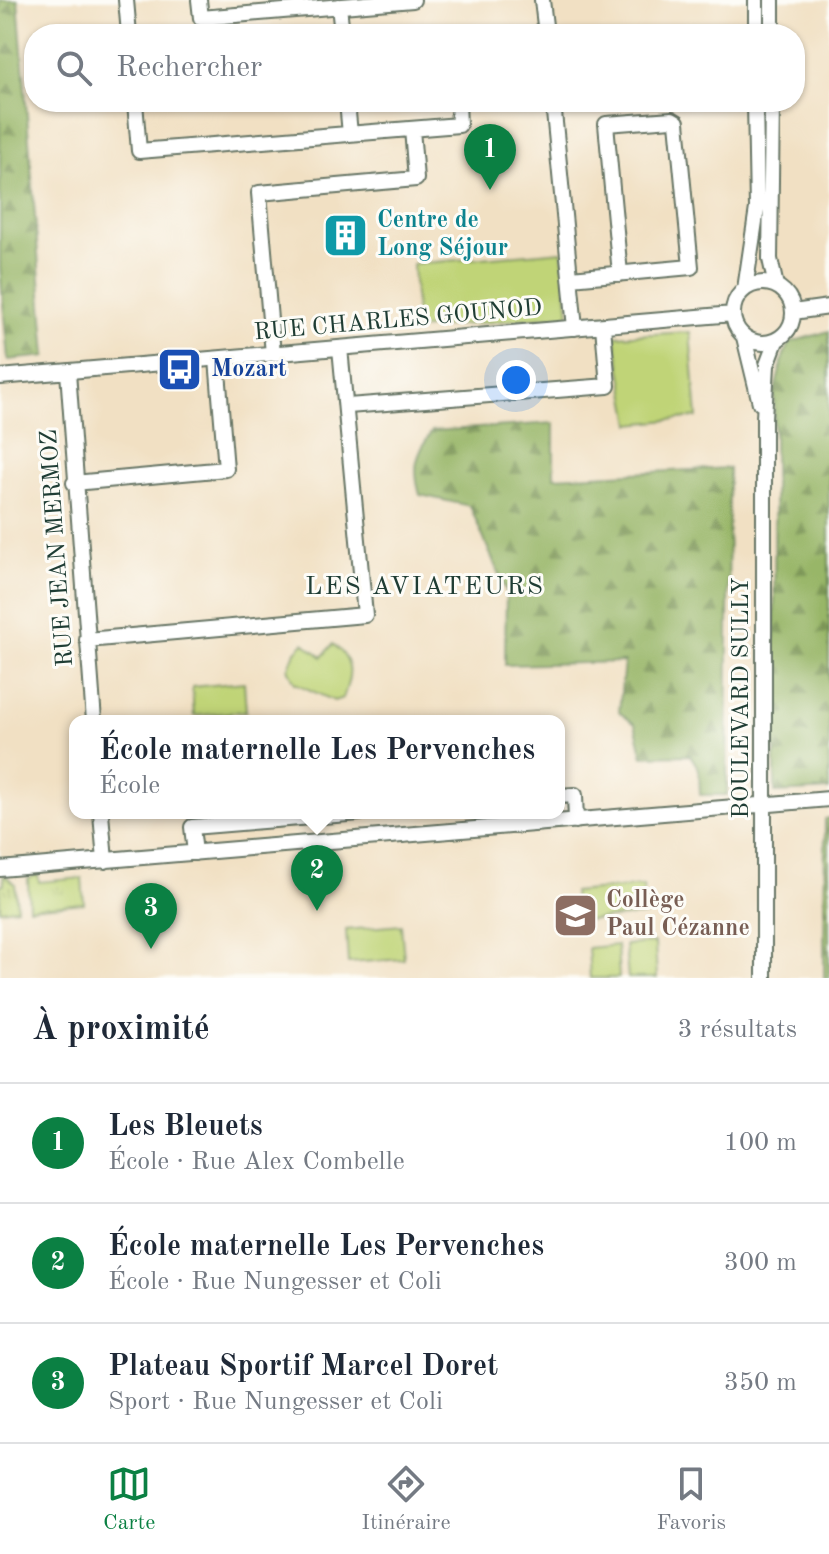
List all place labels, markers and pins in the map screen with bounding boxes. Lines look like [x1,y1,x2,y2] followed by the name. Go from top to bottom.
[464,124,516,190] pin: 1
[377,209,508,261] place label: Centre de Long Séjour
[322,211,370,259] building icon: Centre de Long Séjour
[156,346,204,394] bus stop icon: Mozart
[211,358,287,382] place label: Mozart
[291,845,343,911] pin: 2
[125,883,177,949] pin: 3
[606,889,750,941] place label: Collège Paul Cézanne
[551,891,599,939] school or university icon: Collège Paul Cézanne

